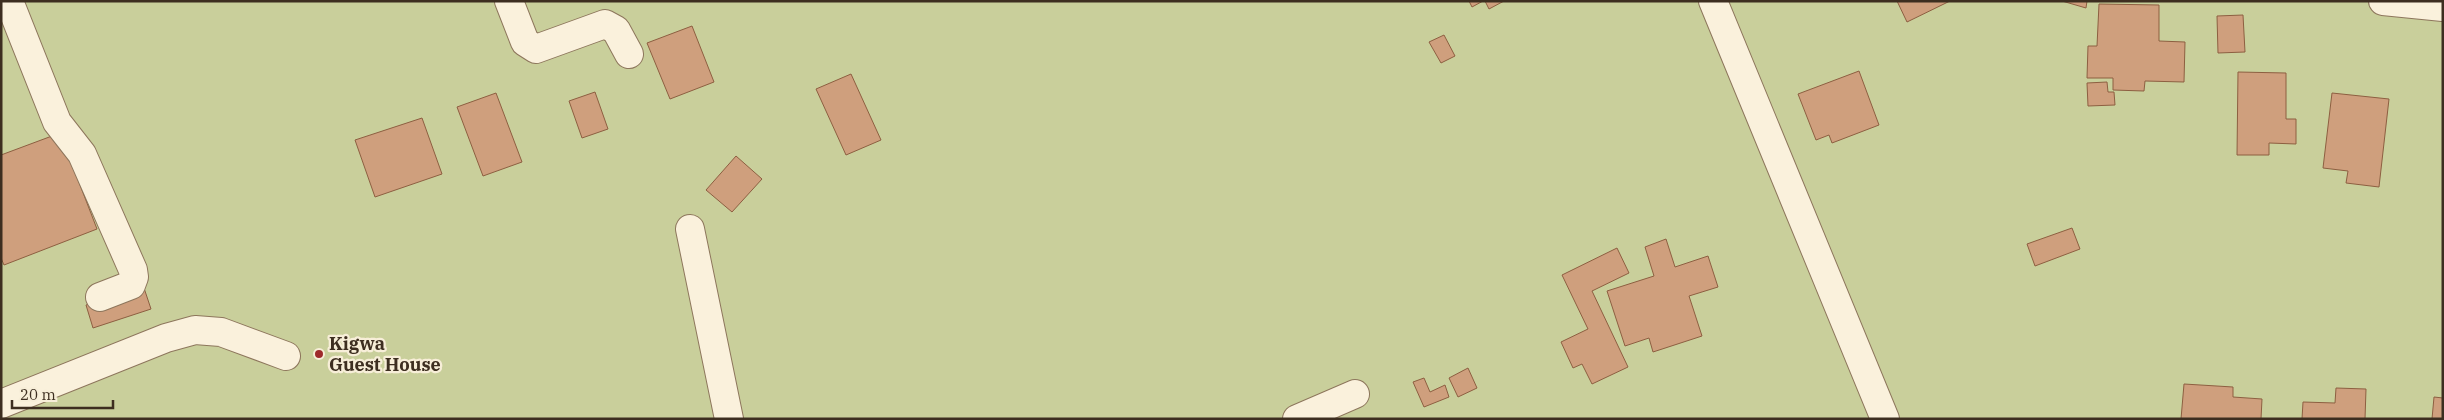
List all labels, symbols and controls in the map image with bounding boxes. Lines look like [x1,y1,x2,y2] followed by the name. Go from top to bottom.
[329,332,441,376] place label: Kigwa Guest House
[313,348,325,360] marker: Kigwa Guest House
[12,378,114,410] scale bar
[20,385,56,404] text: 20 m

